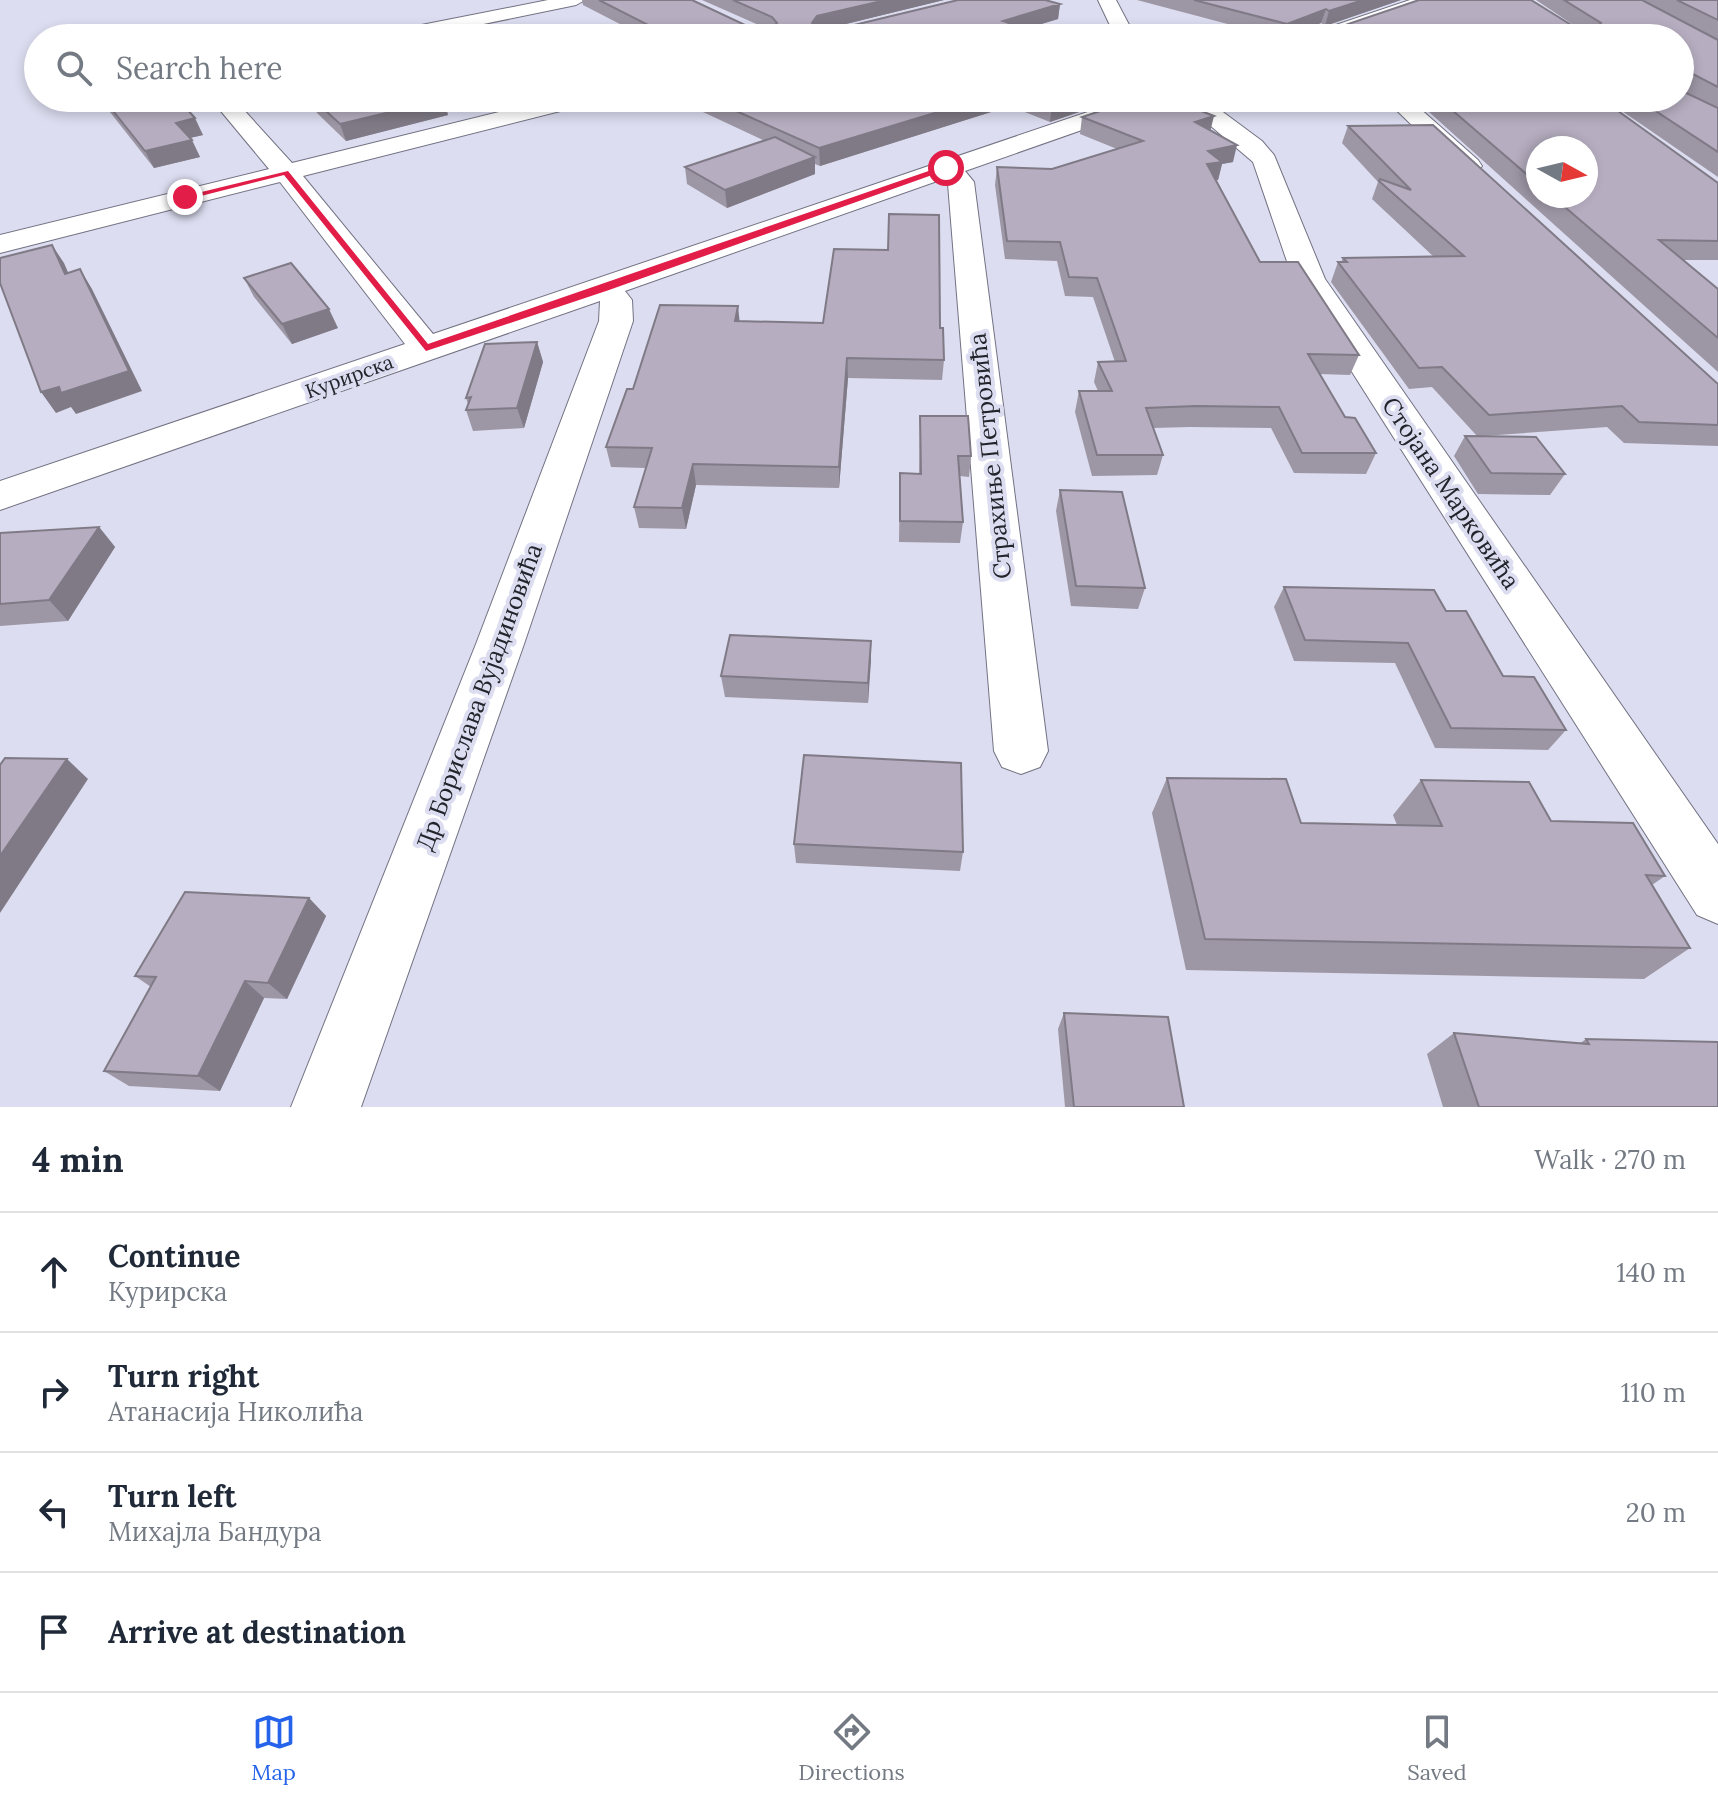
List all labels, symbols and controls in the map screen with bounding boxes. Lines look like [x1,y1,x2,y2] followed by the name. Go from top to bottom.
[24,24,1694,112] search box
[52,46,96,90] icon: search
[116,49,283,87] text: Search here
[1526,136,1598,208] north arrow
[928,150,964,186] route start
[167,179,203,215] route end
[962,332,1018,580] street label: Страхиње Петровића
[302,349,396,403] street label: Курирска
[1375,391,1527,595] street label: Стојана Марковића
[409,539,549,855] street label: Др Борислава Вујадиновића
[32,1138,124,1181] text: 4 min
[1534,1143,1686,1176] text: Walk · 270 m
[108,1237,240,1275] text: Continue
[32,1250,76,1294] icon: ahead
[1616,1256,1686,1289] text: 140 m
[108,1275,227,1308] text: Курирска
[108,1357,259,1395] text: Turn right
[32,1370,76,1414] icon: right
[1621,1376,1686,1409] text: 110 m
[108,1395,363,1428] text: Атанасија Николића
[108,1477,236,1515] text: Turn left
[32,1490,76,1534] icon: left
[1626,1496,1686,1529] text: 20 m
[108,1515,322,1548] text: Михајла Бандура
[32,1610,76,1654] icon: arrive
[108,1613,406,1651] text: Arrive at destination
[251,1710,296,1786] tab: Map
[798,1710,905,1786] tab: Directions
[1407,1710,1467,1786] tab: Saved

